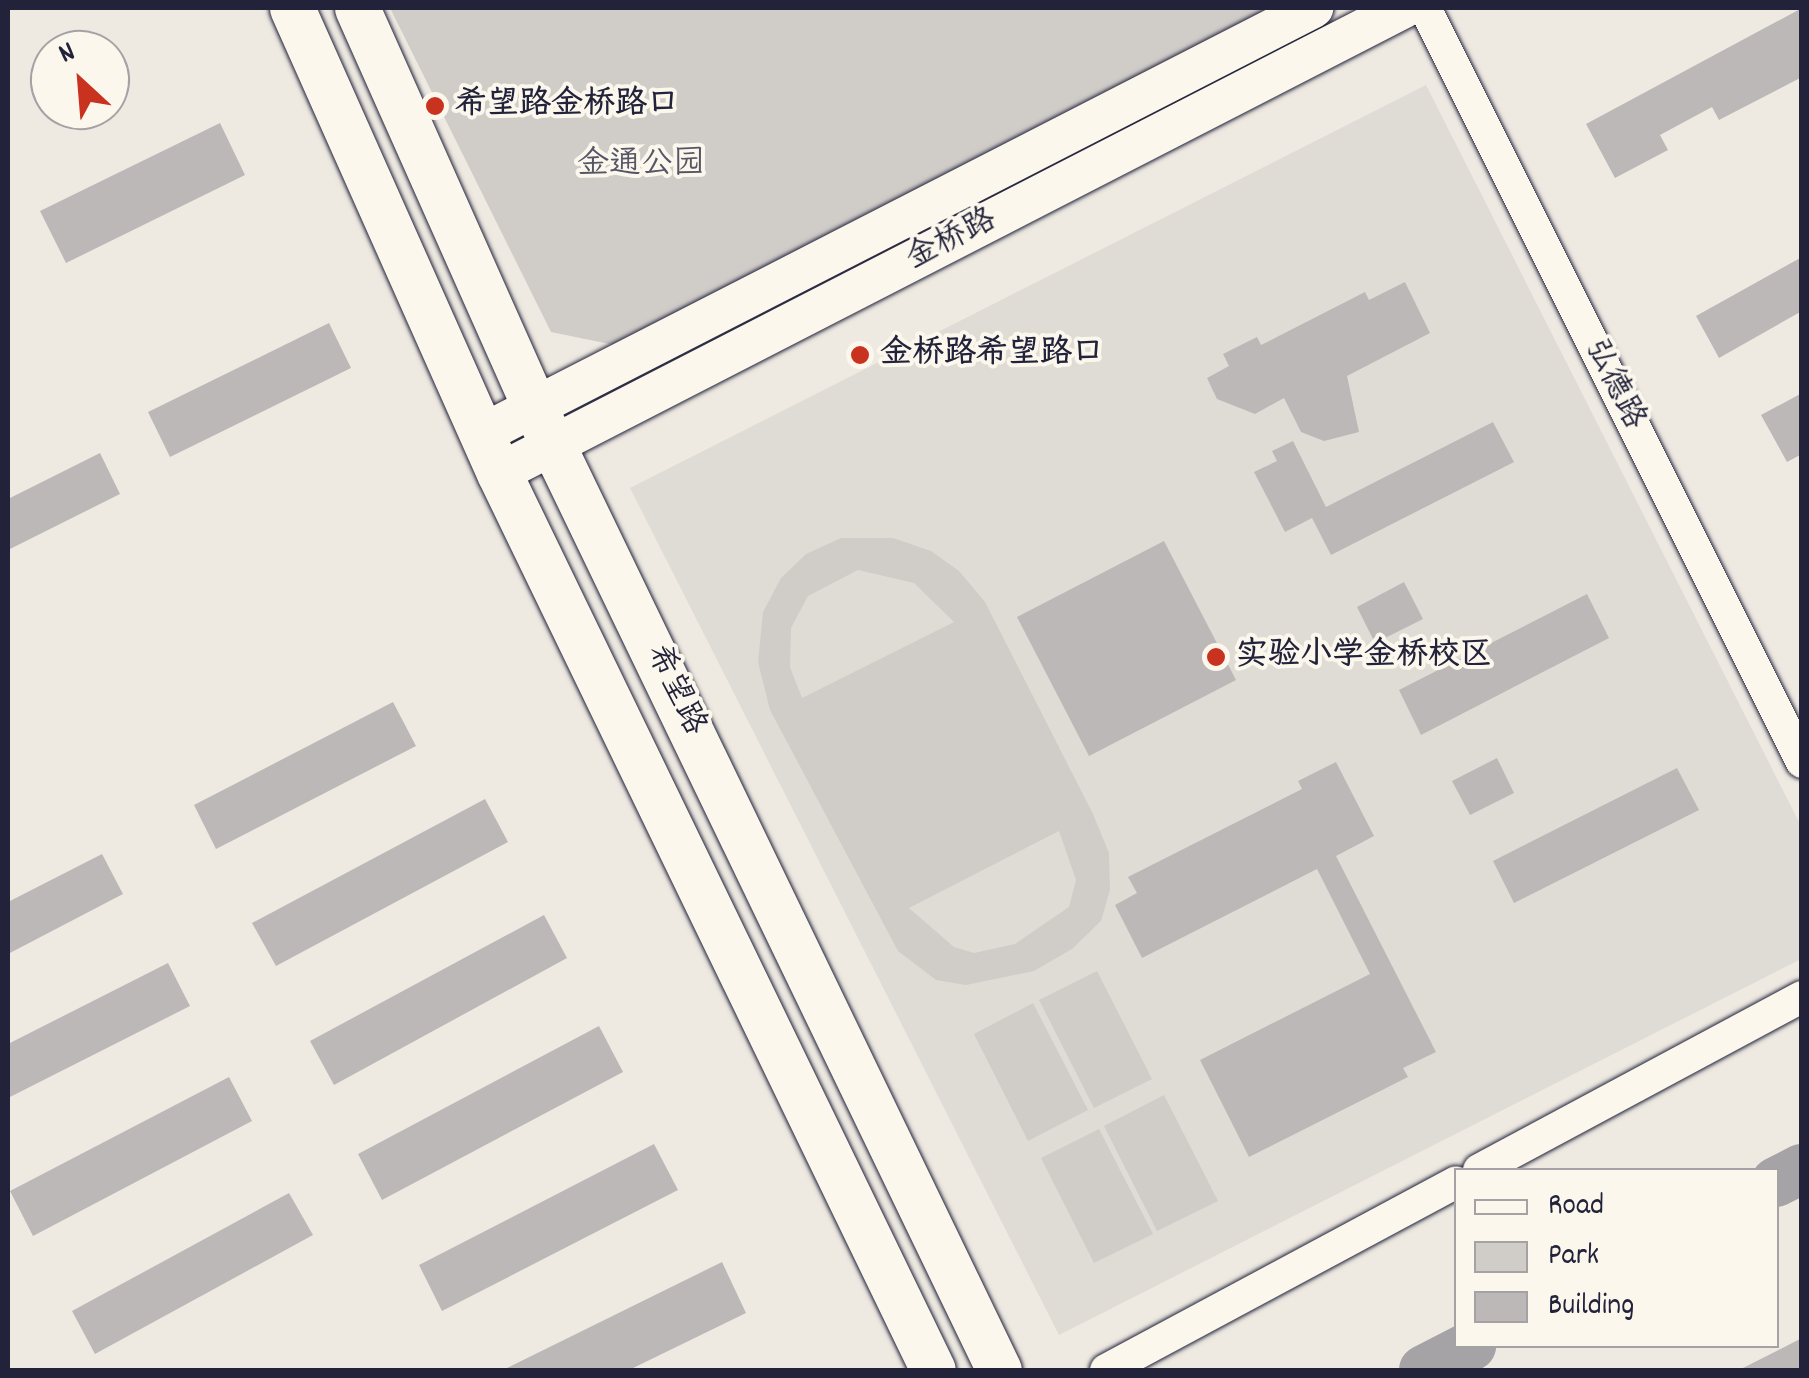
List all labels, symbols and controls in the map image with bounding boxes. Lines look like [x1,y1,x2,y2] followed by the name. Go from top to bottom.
[30,30,130,130] north arrow
[53,34,83,76] text: N
[455,87,679,125] place label: 希望路金桥路口
[424,95,446,117] marker: 希望路金桥路口
[577,147,705,185] park label: 金通公园
[901,202,1003,280] street label: 金桥路
[1574,334,1652,436] street label: 弘德路
[880,336,1104,374] place label: 金桥路希望路口
[849,344,871,366] marker: 金桥路希望路口
[1236,638,1492,676] place label: 实验小学金桥校区
[636,639,712,743] street label: 希望路
[1205,646,1227,668] marker: 实验小学金桥校区
[1454,1168,1779,1348] legend
[1548,1186,1604,1229] text: Road
[1548,1236,1599,1279] text: Park
[1548,1286,1634,1329] text: Building

